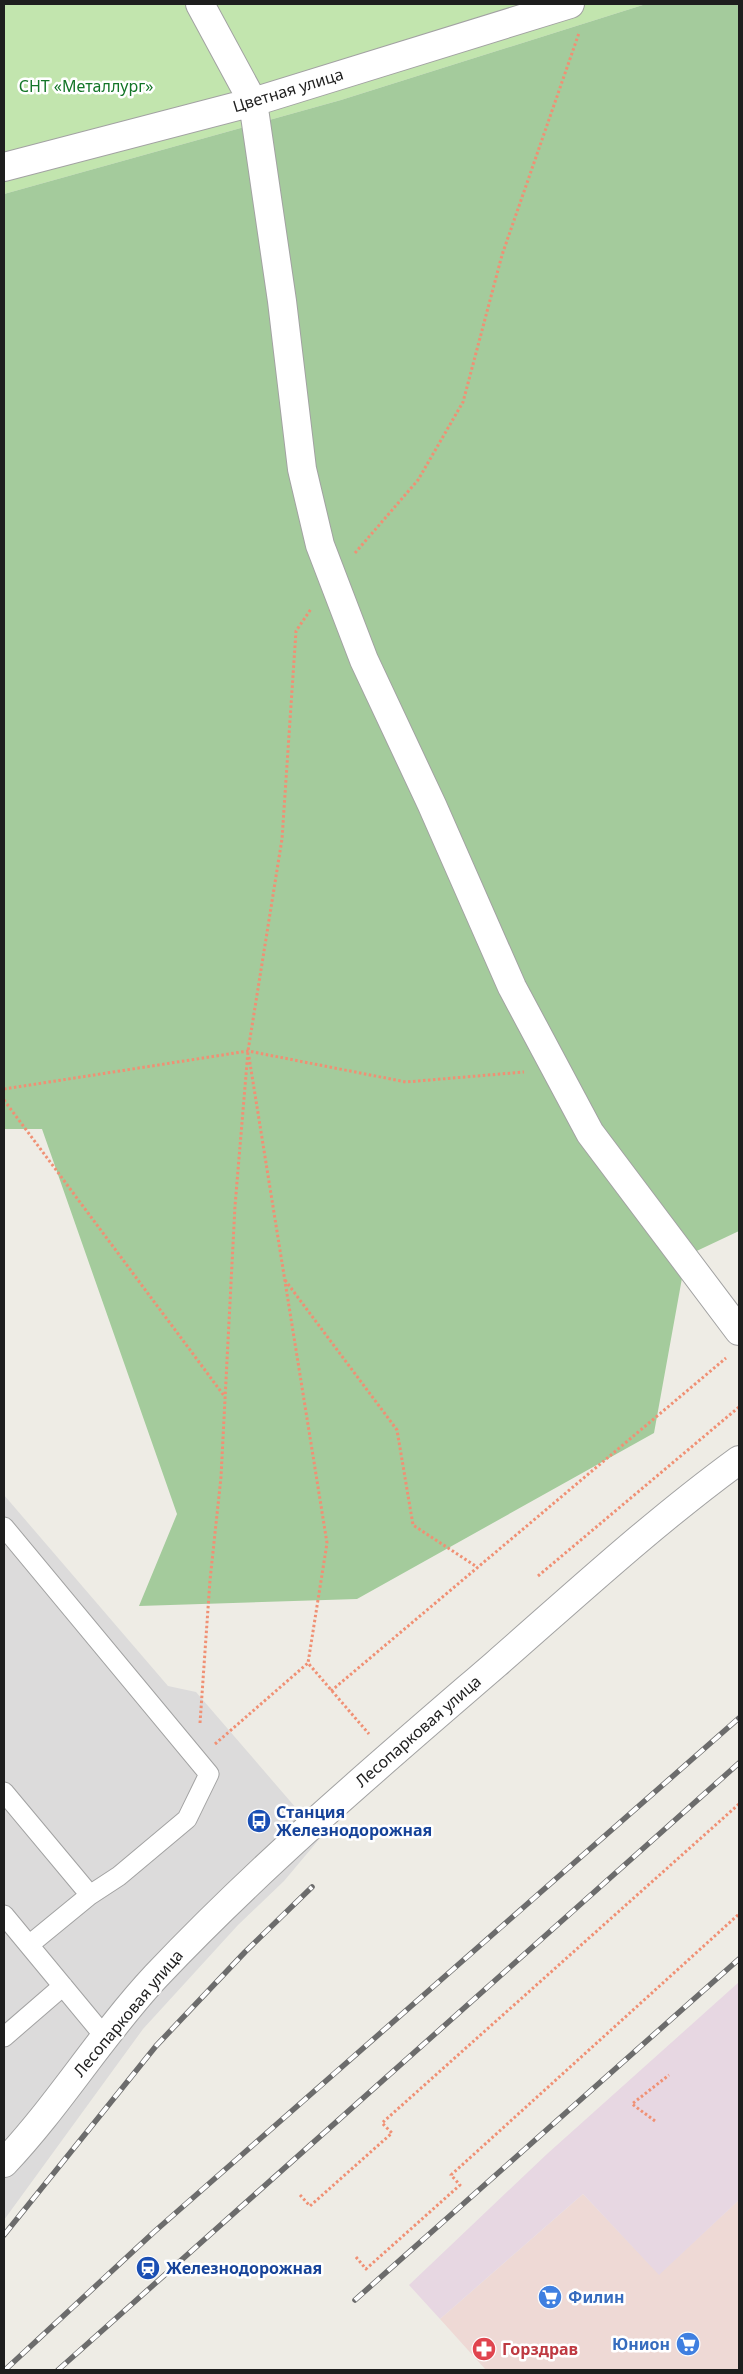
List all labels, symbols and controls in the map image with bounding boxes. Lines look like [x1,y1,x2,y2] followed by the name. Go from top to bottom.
[230,63,346,117] street label: Цветная улица
[19,75,153,97] park label: СНТ «Металлург»
[350,1670,486,1792] street label: Лесопарковая улица
[276,1801,432,1841] place label: Станция Железнодорожная
[246,1808,272,1834] bus stop icon: Станция Железнодорожная
[68,1945,188,2081] street label: Лесопарковая улица
[135,2255,161,2281] station icon: Железнодорожная
[166,2257,322,2279] place label: Железнодорожная
[537,2284,563,2310] supermarket icon: Филин
[568,2286,624,2308] place label: Филин
[675,2331,701,2357] supermarket icon: Юнион
[612,2333,670,2355] place label: Юнион
[471,2336,497,2362] pharmacy icon: Горздрав
[502,2338,578,2360] place label: Горздрав

